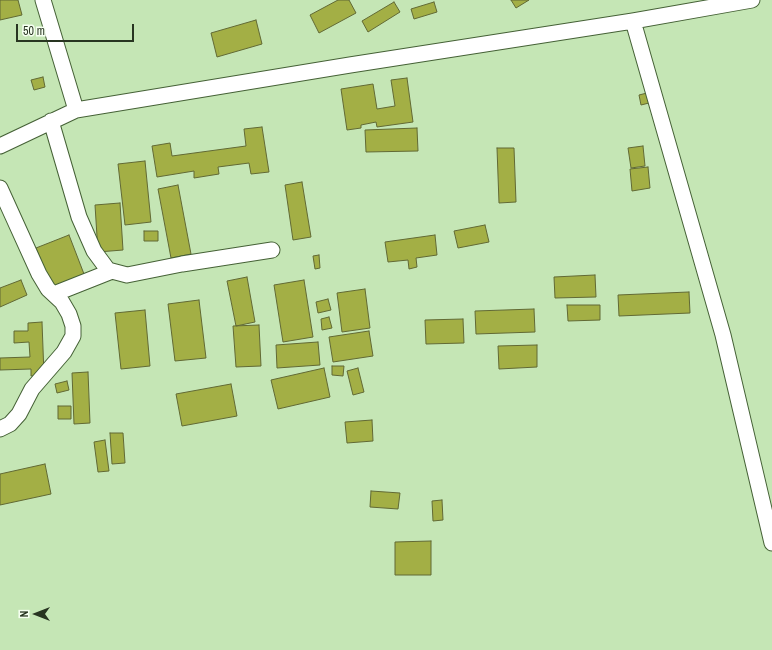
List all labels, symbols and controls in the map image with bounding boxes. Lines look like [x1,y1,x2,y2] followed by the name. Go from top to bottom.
[18,16,136,42] scale bar
[23,23,45,39] text: 50 m
[16,594,56,634] north arrow
[17,611,31,617] text: N

